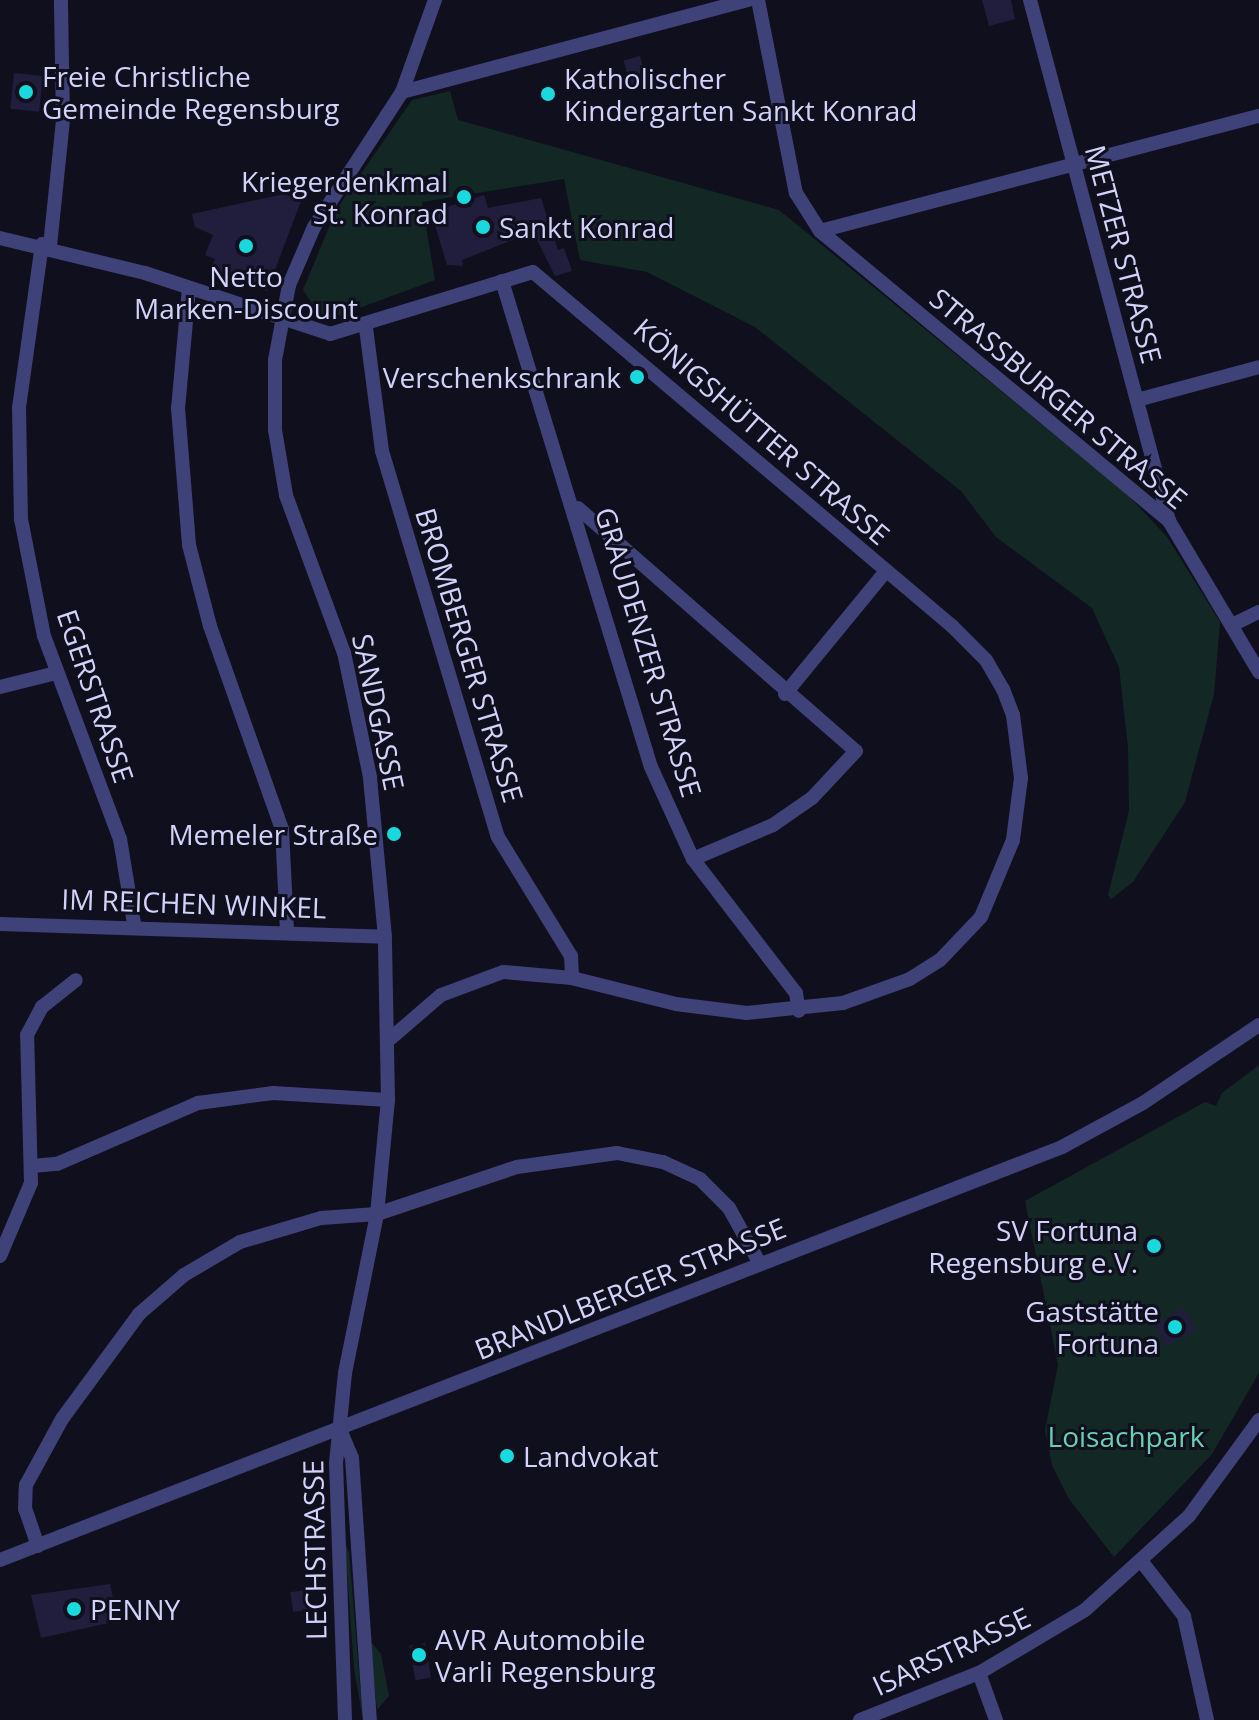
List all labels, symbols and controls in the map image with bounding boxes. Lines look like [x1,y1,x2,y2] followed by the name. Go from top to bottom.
[42,59,339,125] place label: Freie Christliche Gemeinde Regensburg
[564,61,917,127] place label: Katholischer Kindergarten Sankt Konrad
[17,83,35,101] marker: Freie Christliche Gemeinde Regensburg
[539,85,557,103] marker: Katholischer Kindergarten Sankt Konrad
[1079,141,1169,367] street label: METZER STRASSE
[241,164,448,230] place label: Kriegerdenkmal St. Konrad
[455,188,473,206] marker: Kriegerdenkmal St. Konrad
[499,210,674,244] place label: Sankt Konrad
[474,218,492,236] marker: Sankt Konrad
[237,237,255,255] marker: Netto Marken-Discount
[134,259,358,325] place label: Netto Marken-Discount
[924,281,1194,515] street label: STRASSBURGER STRASSE
[627,311,897,551] street label: KÖNIGSHÜTTER STRASSE
[383,360,621,394] place label: Verschenkschrank
[628,368,646,386] marker: Verschenkschrank
[589,503,709,801] street label: GRAUDENZER STRASSE
[409,504,531,806] street label: BROMBERGER STRASSE
[51,605,141,787] street label: EGERSTRASSE
[346,631,412,793] street label: SANDGASSE
[168,817,378,851] place label: Memeler Straße
[385,825,403,843] marker: Memeler Straße
[61,882,327,924] street label: IM REICHEN WINKEL
[470,1210,790,1366] street label: BRANDLBERGER STRASSE
[928,1213,1138,1279] place label: SV Fortuna Regensburg e.V.
[1145,1237,1163,1255] marker: SV Fortuna Regensburg e.V.
[1025,1294,1159,1360] place label: Gaststätte Fortuna
[1166,1318,1184,1336] marker: Gaststätte Fortuna
[1048,1419,1204,1453] park label: Loisachpark
[523,1439,659,1473] place label: Landvokat
[498,1447,516,1465] marker: Landvokat
[296,1459,332,1641] street label: LECHSTRASSE
[90,1592,180,1626] place label: PENNY
[65,1600,83,1618] marker: PENNY
[867,1600,1035,1702] street label: ISARSTRASSE
[435,1622,656,1688] place label: AVR Automobile Varli Regensburg
[410,1646,428,1664] marker: AVR Automobile Varli Regensburg

